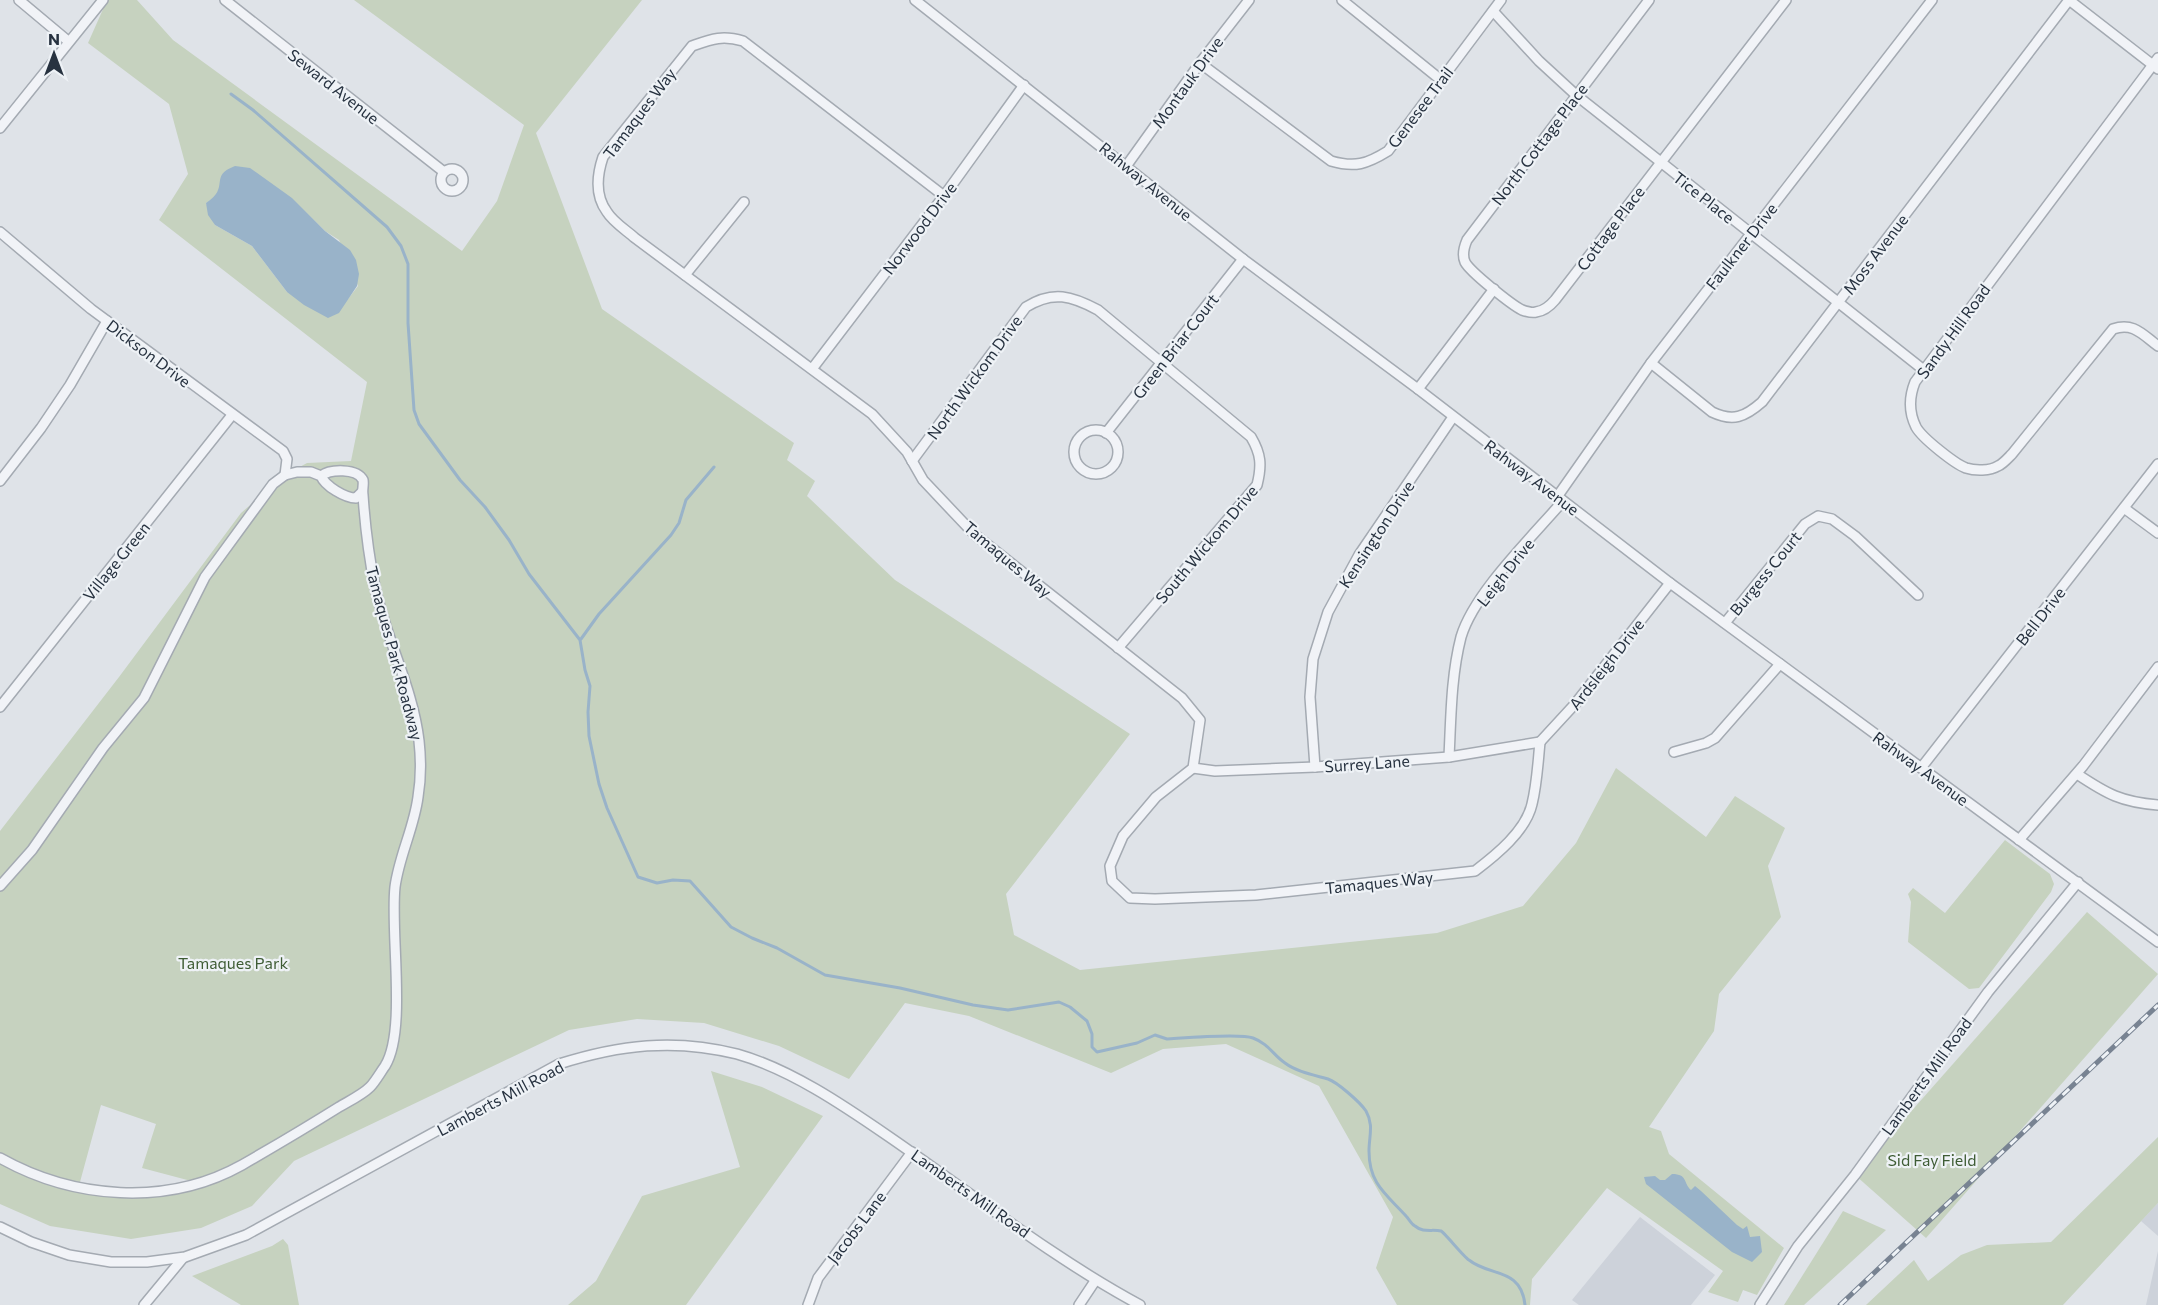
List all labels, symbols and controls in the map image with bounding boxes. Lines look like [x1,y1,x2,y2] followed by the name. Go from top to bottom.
[24,24,84,84] north arrow
[48,29,60,48] text: N
[1147,33,1227,131] street label: Montauk Drive
[285,45,383,127] street label: Seward Avenue
[1383,63,1457,151] street label: Genesee Trail
[599,64,679,162] street label: Tamaques Way
[1487,79,1591,209] street label: North Cottage Place
[1096,138,1196,224] street label: Rahway Avenue
[1670,167,1738,227] street label: Tice Place
[878,178,960,278] street label: Norwood Drive
[1572,182,1648,274] street label: Cottage Place
[1701,199,1781,293] street label: Faulkner Drive
[1839,210,1911,298] street label: Moss Avenue
[1912,280,1994,382] street label: Sandy Hill Road
[1128,289,1222,402] street label: Green Briar Court
[923,311,1025,443] street label: North Wickom Drive
[103,315,195,391] street label: Dickson Drive
[1481,435,1583,519] street label: Rahway Avenue
[1334,477,1418,591] street label: Kensington Drive
[1151,481,1261,607] street label: South Wickom Drive
[960,517,1056,601] street label: Tamaques Way
[79,518,153,604] street label: Village Green
[1725,527,1805,619] street label: Burgess Court
[1472,534,1538,610] street label: Leigh Drive
[363,564,427,742] street label: Tamaques Park Roadway
[2011,583,2069,649] street label: Bell Drive
[1565,615,1647,713] street label: Ardsleigh Drive
[1869,727,1973,809] street label: Rahway Avenue
[1324,751,1410,775] street label: Surrey Lane
[1324,867,1434,897] street label: Tamaques Way
[178,953,288,972] park label: Tamaques Park
[1877,1014,1975,1138] street label: Lamberts Mill Road
[433,1057,567,1139] street label: Lamberts Mill Road
[908,1145,1034,1241] street label: Lamberts Mill Road
[1887,1150,1977,1169] park label: Sid Fay Field
[823,1187,889,1267] street label: Jacobs Lane

